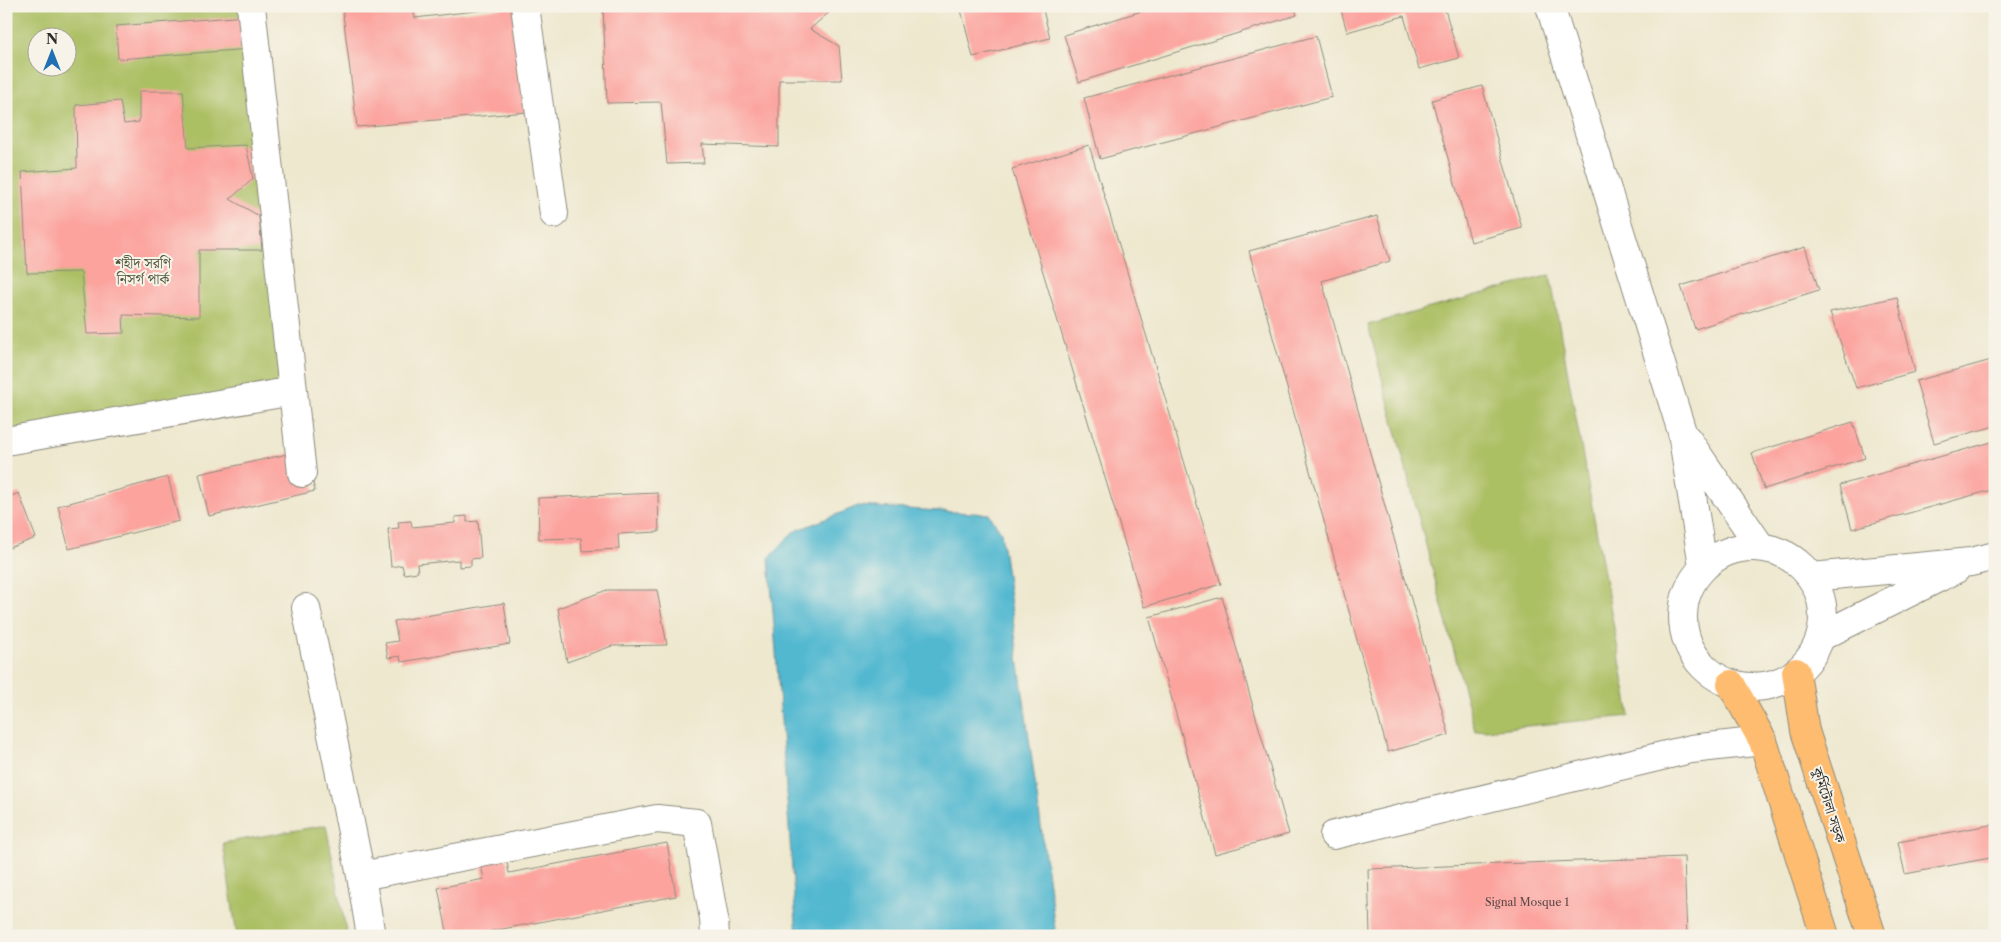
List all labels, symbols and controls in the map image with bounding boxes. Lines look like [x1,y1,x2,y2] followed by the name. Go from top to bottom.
[28,28,78,78] north arrow
[46,30,58,48] text: N
[114,254,172,288] park label: শহীদ সরণি নিসর্গ পার্ক
[1808,764,1850,846] street label: কুর্মিটোলা সড়ক
[1485,895,1569,909] house number: Signal Mosque 1

